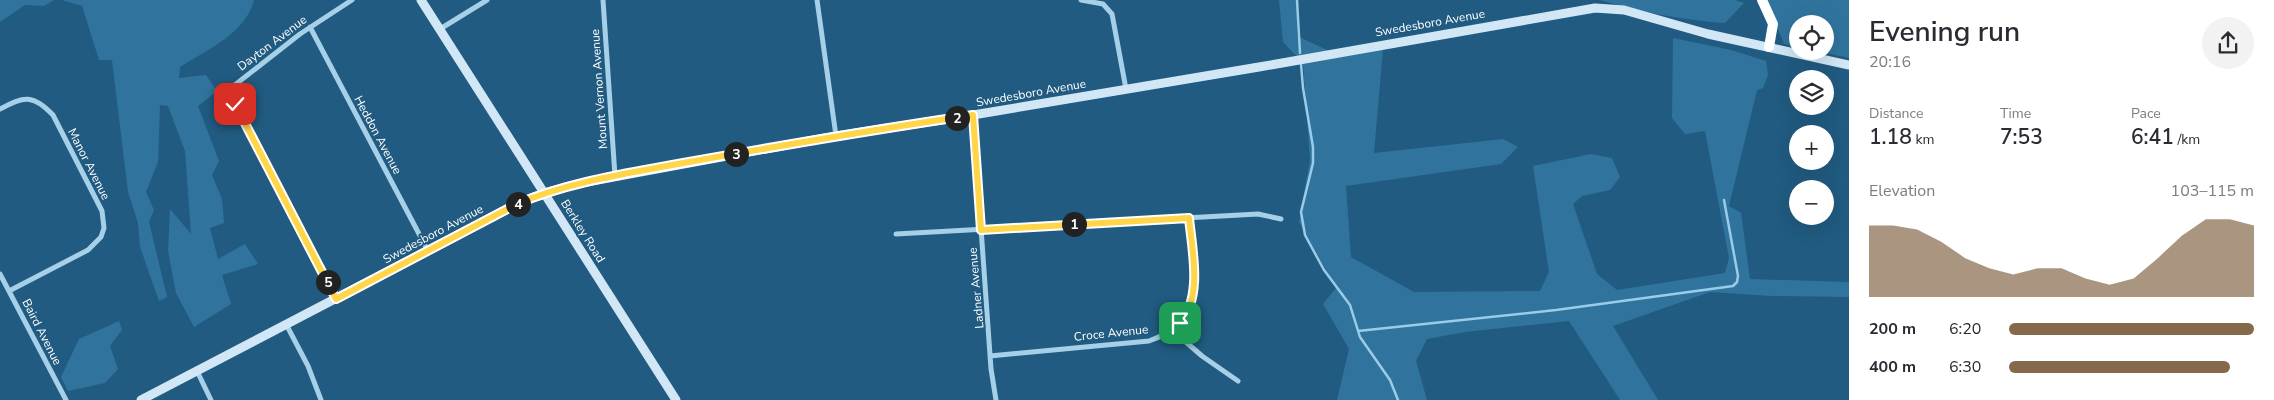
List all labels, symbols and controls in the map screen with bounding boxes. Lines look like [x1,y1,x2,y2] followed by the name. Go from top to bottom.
[1374,5,1486,41] street label: Swedesboro Avenue
[234,12,310,74] street label: Dayton Avenue
[1869,13,2020,51] text: Evening run
[1789,15,1834,225] map controls
[1789,15,1834,60] button: locate
[2202,17,2254,69] button: share
[587,28,611,150] street label: Mount Vernon Avenue
[1869,51,1911,73] text: 20:16
[1789,70,1834,115] button: layers
[975,75,1087,111] street label: Swedesboro Avenue
[214,83,256,125] pin
[221,90,249,118] icon: check
[351,93,405,177] street label: Heddon Avenue
[1869,104,1923,123] text: Distance
[2000,104,2031,123] text: Time
[2131,104,2161,123] text: Pace
[944,106,970,130] pin: 2
[953,109,962,128] text: 2
[1869,123,1912,151] text: 1.18
[2000,123,2043,151] text: 7:53
[2131,123,2174,151] text: 6:41
[64,125,114,203] street label: Manor Avenue
[1789,125,1834,170] button: +
[1912,130,1934,149] text: km
[2174,130,2200,149] text: /km
[724,142,748,166] pin: 3
[732,145,741,164] text: 3
[1789,180,1834,225] button: −
[1869,180,1935,202] text: Elevation
[2171,180,2254,202] text: 103–115 m
[506,192,530,216] pin: 4
[514,195,523,214] text: 4
[557,196,609,266] street label: Berkley Road
[380,201,486,267] street label: Swedesboro Avenue
[1062,212,1086,236] pin: 1
[1070,215,1079,234] text: 1
[964,247,988,329] street label: Ladner Avenue
[316,270,340,294] pin: 5
[324,273,333,292] text: 5
[18,296,66,368] street label: Baird Avenue
[1159,302,1201,344] pin
[1166,309,1194,337] icon: arrive
[1869,318,1916,340] text: 200 m
[1949,318,1981,340] text: 6:20
[1073,321,1149,345] street label: Croce Avenue
[1869,356,1916,378] text: 400 m
[1949,356,1981,378] text: 6:30

